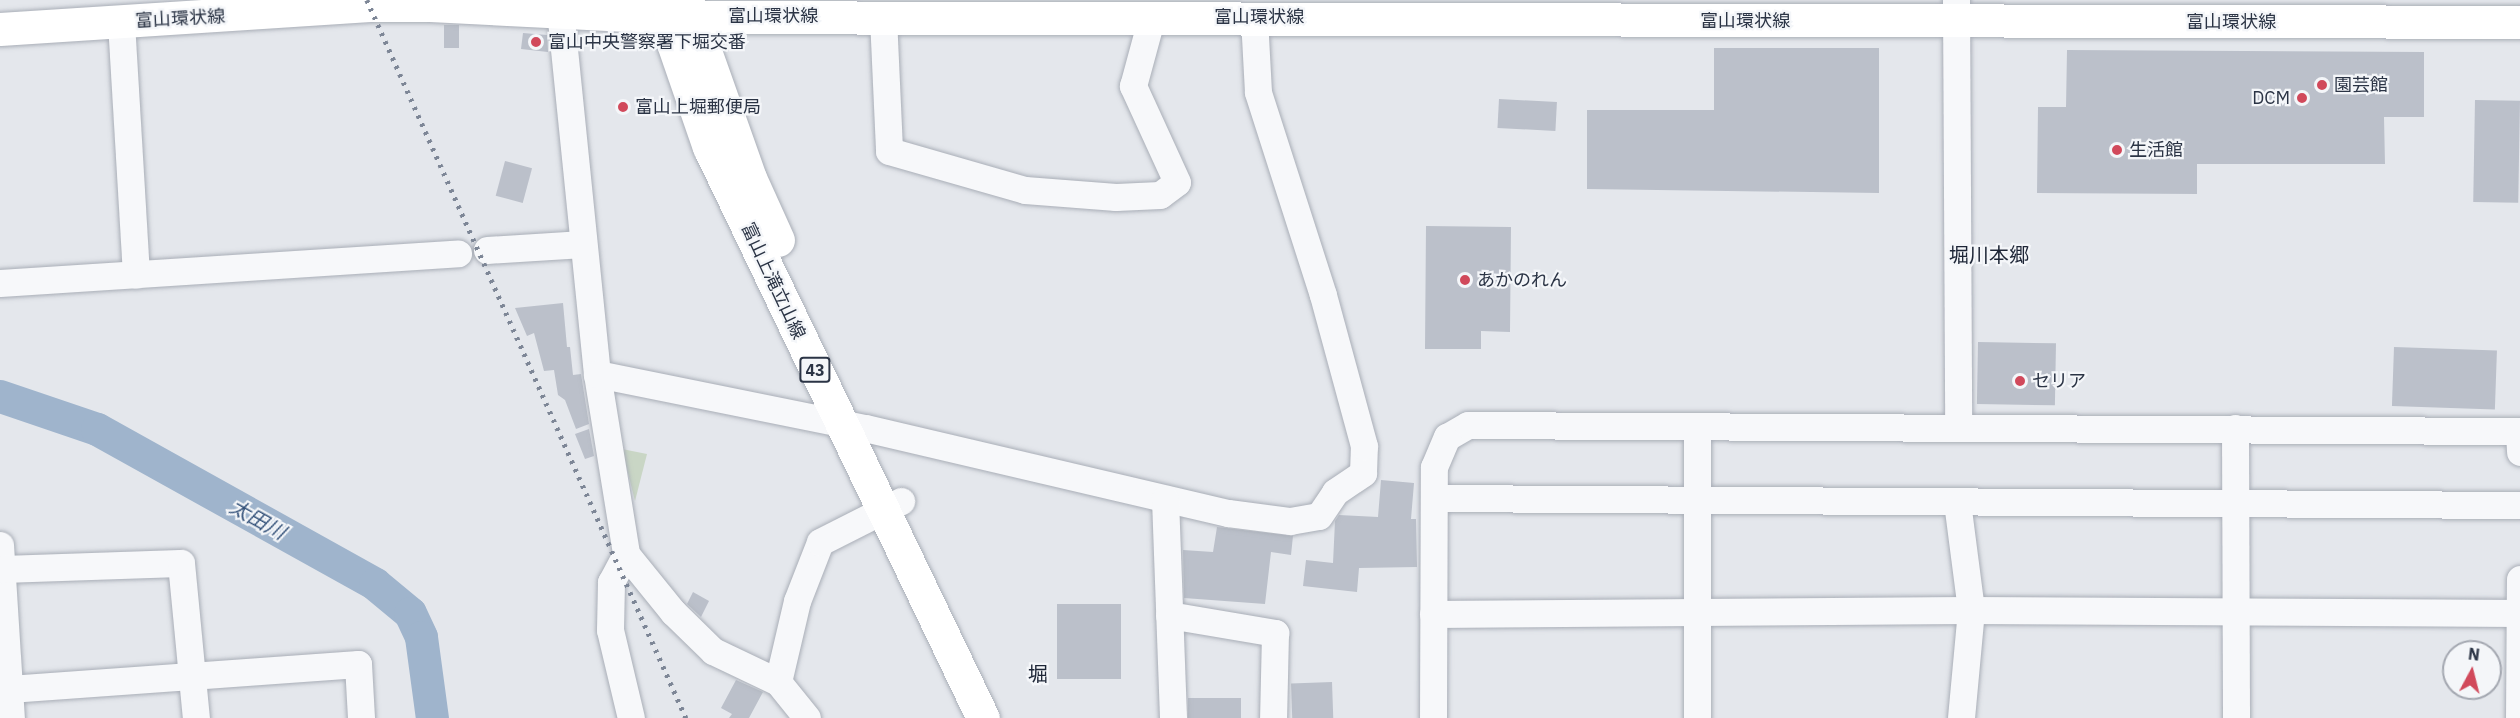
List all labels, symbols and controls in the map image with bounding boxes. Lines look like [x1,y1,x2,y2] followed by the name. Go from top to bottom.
[728,5,818,27] street label: 富山環状線
[134,6,226,32] street label: 富山環状線
[1214,6,1304,28] street label: 富山環状線
[1700,10,1790,32] street label: 富山環状線
[2186,11,2276,33] street label: 富山環状線
[548,31,746,53] place label: 富山中央警察署下堀交番
[529,35,543,49] marker: 富山中央警察署下堀交番
[2334,74,2388,96] place label: 園芸館
[2315,78,2329,92] marker: 園芸館
[2252,87,2290,109] place label: DCM
[2295,91,2309,105] marker: DCM
[635,96,761,118] place label: 富山上堀郵便局
[616,100,630,114] marker: 富山上堀郵便局
[2129,139,2183,161] place label: 生活館
[2110,143,2124,157] marker: 生活館
[737,219,809,343] street label: 富山上滝立山線
[1949,242,2029,266] district label: 堀川本郷
[1477,269,1567,291] place label: あかのれん
[1458,273,1472,287] marker: あかのれん
[798,357,832,383] road number: 43
[2032,370,2086,392] place label: セリア
[2013,374,2027,388] marker: セリア
[226,494,290,544] water label: 太田川
[2442,640,2502,700] north arrow
[2467,643,2481,665] text: N
[1028,661,1048,685] district label: 堀

